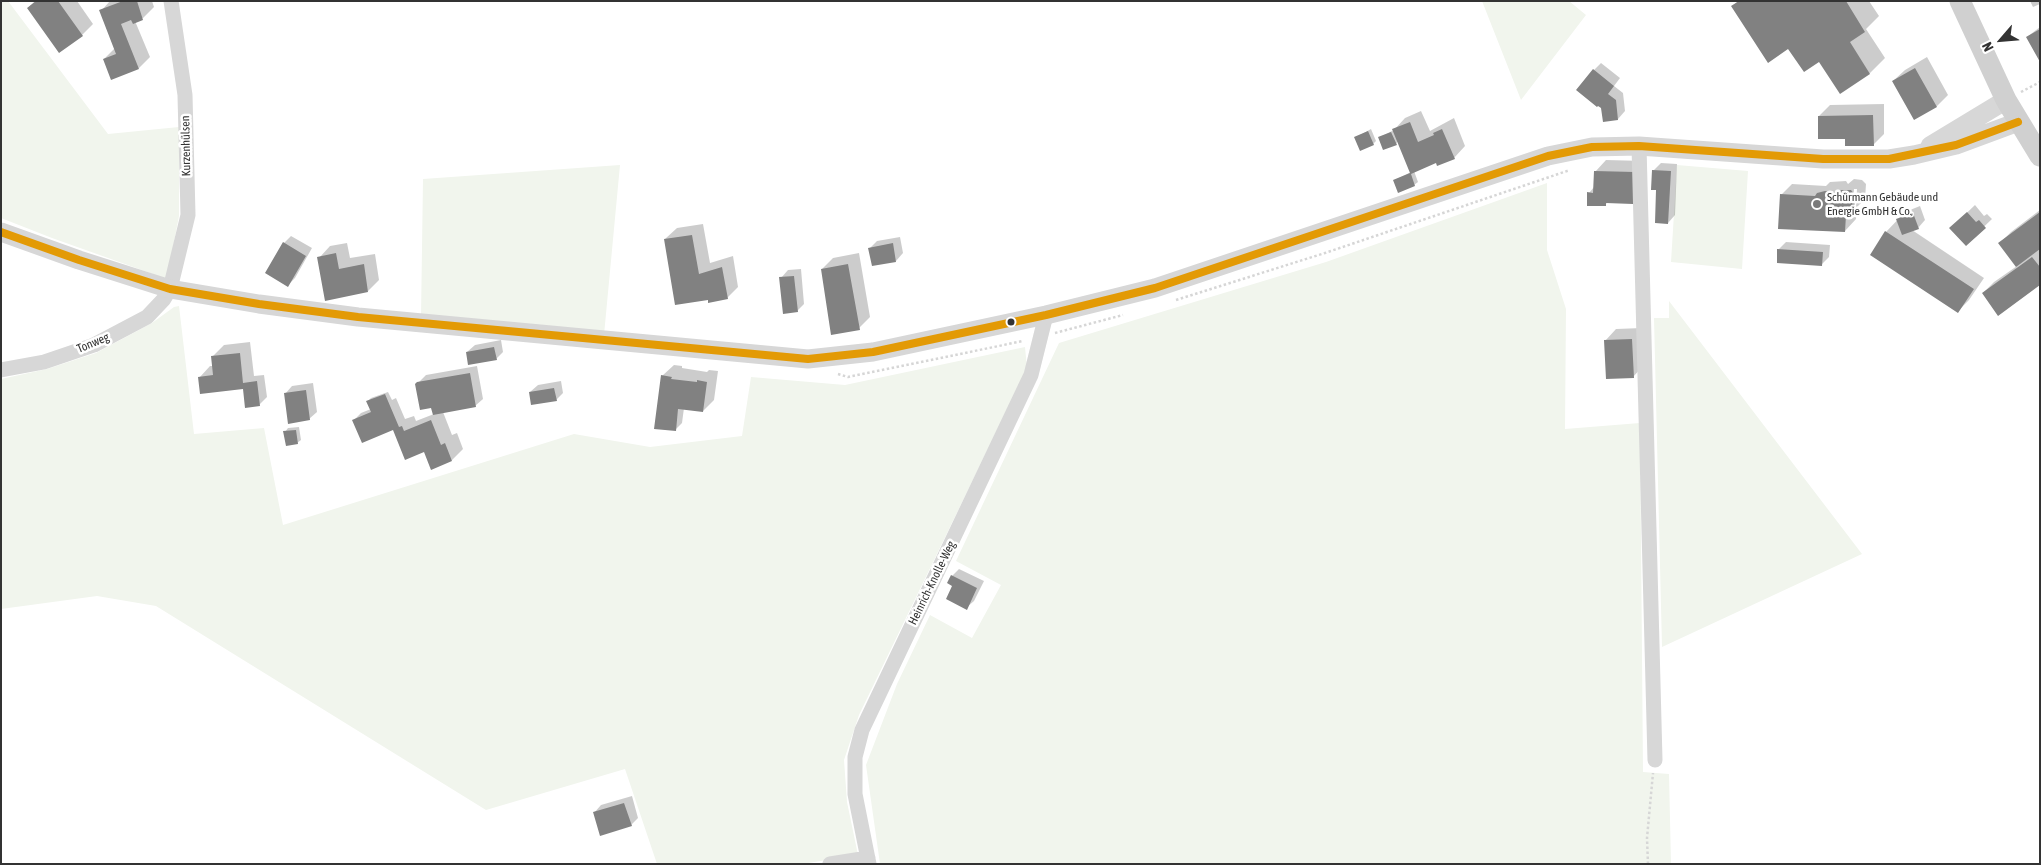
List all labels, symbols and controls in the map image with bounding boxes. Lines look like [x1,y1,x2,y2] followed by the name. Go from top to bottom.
[1976,15,2026,65] north arrow
[1979,40,1997,54] text: N
[178,115,194,177] street label: Kurzenhülsen
[1827,190,1938,218] place label: Schürmann Gebäude und Energie GmbH & Co.
[1811,198,1823,210] marker: Schürmann Gebäude und Energie GmbH & Co.
[1006,317,1016,327] unlabelled marker
[75,330,111,356] street label: Tonweg
[905,539,959,627] street label: Heinrich-Knolle-Weg

